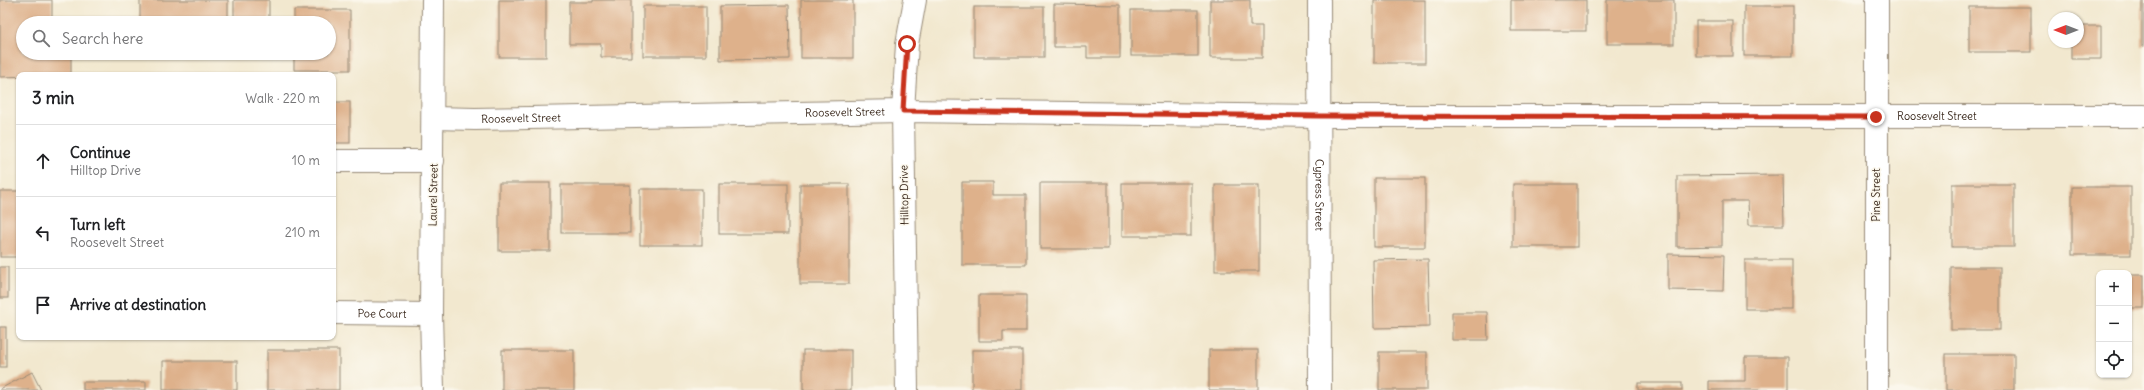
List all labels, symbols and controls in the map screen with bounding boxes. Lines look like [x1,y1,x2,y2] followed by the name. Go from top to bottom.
[2048,12,2084,48] north arrow
[16,16,336,60] search box
[30,27,52,49] icon: search
[62,29,143,48] text: Search here
[898,35,916,53] route start
[32,87,74,109] text: 3 min
[245,90,320,107] text: Walk · 220 m
[805,104,885,120] street label: Roosevelt Street
[1867,108,1885,126] route end
[1897,109,1977,123] street label: Roosevelt Street
[481,110,561,126] street label: Roosevelt Street
[70,143,131,162] text: Continue
[32,150,54,172] icon: ahead
[292,152,320,169] text: 10 m
[1312,159,1327,231] street label: Cypress Street
[70,162,141,179] text: Hilltop Drive
[425,163,441,227] street label: Laurel Street
[896,165,912,225] street label: Hilltop Drive
[1869,168,1883,222] street label: Pine Street
[70,215,125,234] text: Turn left
[32,222,54,244] icon: left
[285,224,320,241] text: 210 m
[70,234,164,251] text: Roosevelt Street
[2096,270,2132,378] map controls
[2096,270,2132,306] button: +
[32,294,54,316] icon: arrive
[70,295,206,314] text: Arrive at destination
[357,306,407,321] street label: Poe Court
[2096,306,2132,342] button: −
[2096,342,2132,378] button: locate

